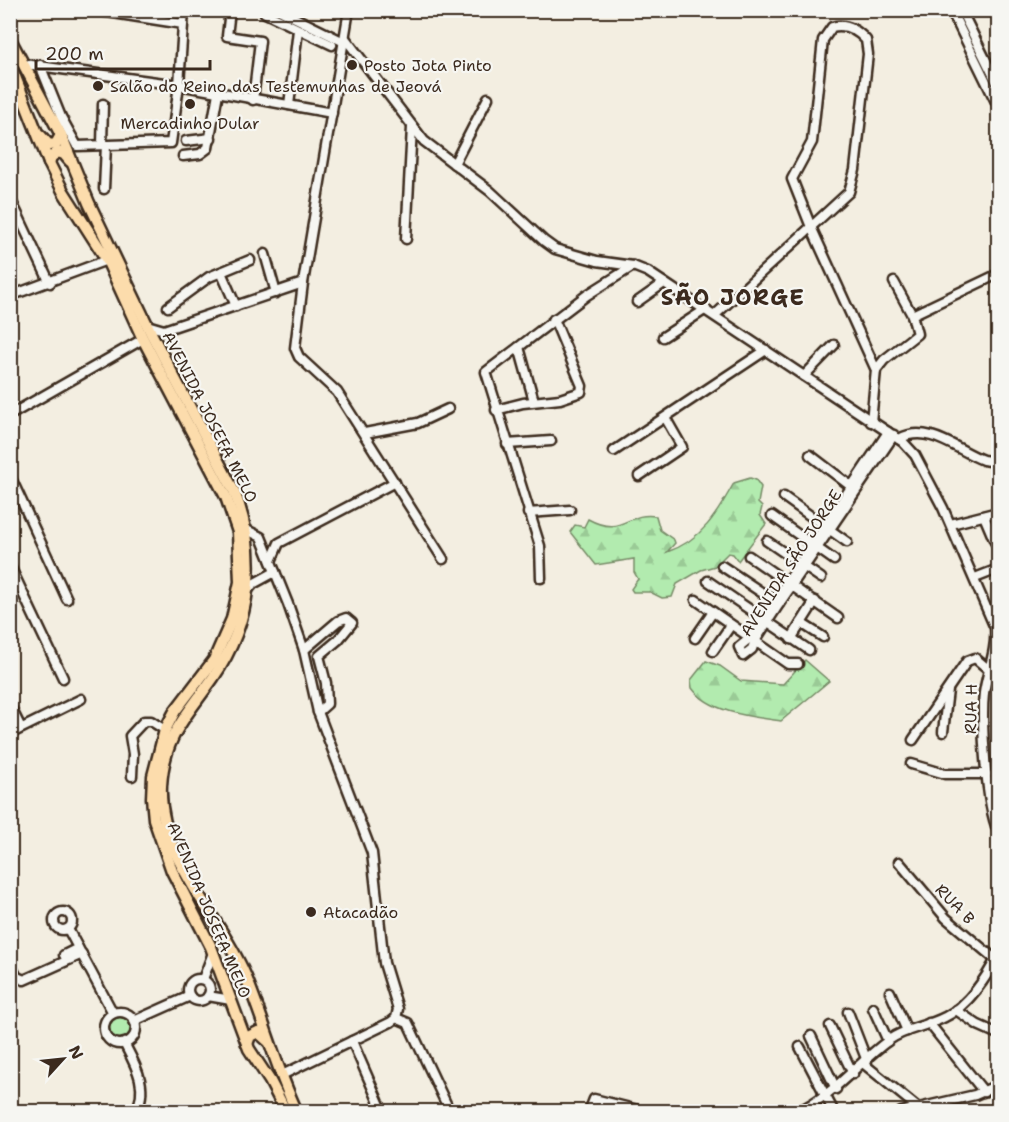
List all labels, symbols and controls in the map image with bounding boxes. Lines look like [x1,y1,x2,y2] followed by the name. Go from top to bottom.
[36,33,210,71] scale bar
[45,42,104,66] text: 200 m
[364,55,492,76] place label: Posto Jota Pinto
[345,58,359,72] marker: Posto Jota Pinto
[110,76,442,97] place label: Salão do Reino das Testemunhas de Jeová
[91,79,105,93] marker: Salão do Reino das Testemunhas de Jeová
[183,97,197,111] marker: Mercadinho Dular
[120,113,260,134] place label: Mercadinho Dular
[661,282,805,312] district label: SÃO JORGE
[158,328,262,506] street label: AVENIDA JOSEFA MELO
[735,485,846,641] street label: AVENIDA SÃO JORGE
[960,684,982,734] street label: RUA H
[162,819,256,1001] street label: AVENIDA JOSEFA MELO
[931,879,979,929] street label: RUA B
[323,902,398,923] place label: Atacadão
[304,905,318,919] marker: Atacadão
[33,1029,93,1089] north arrow
[64,1042,88,1063] text: N

